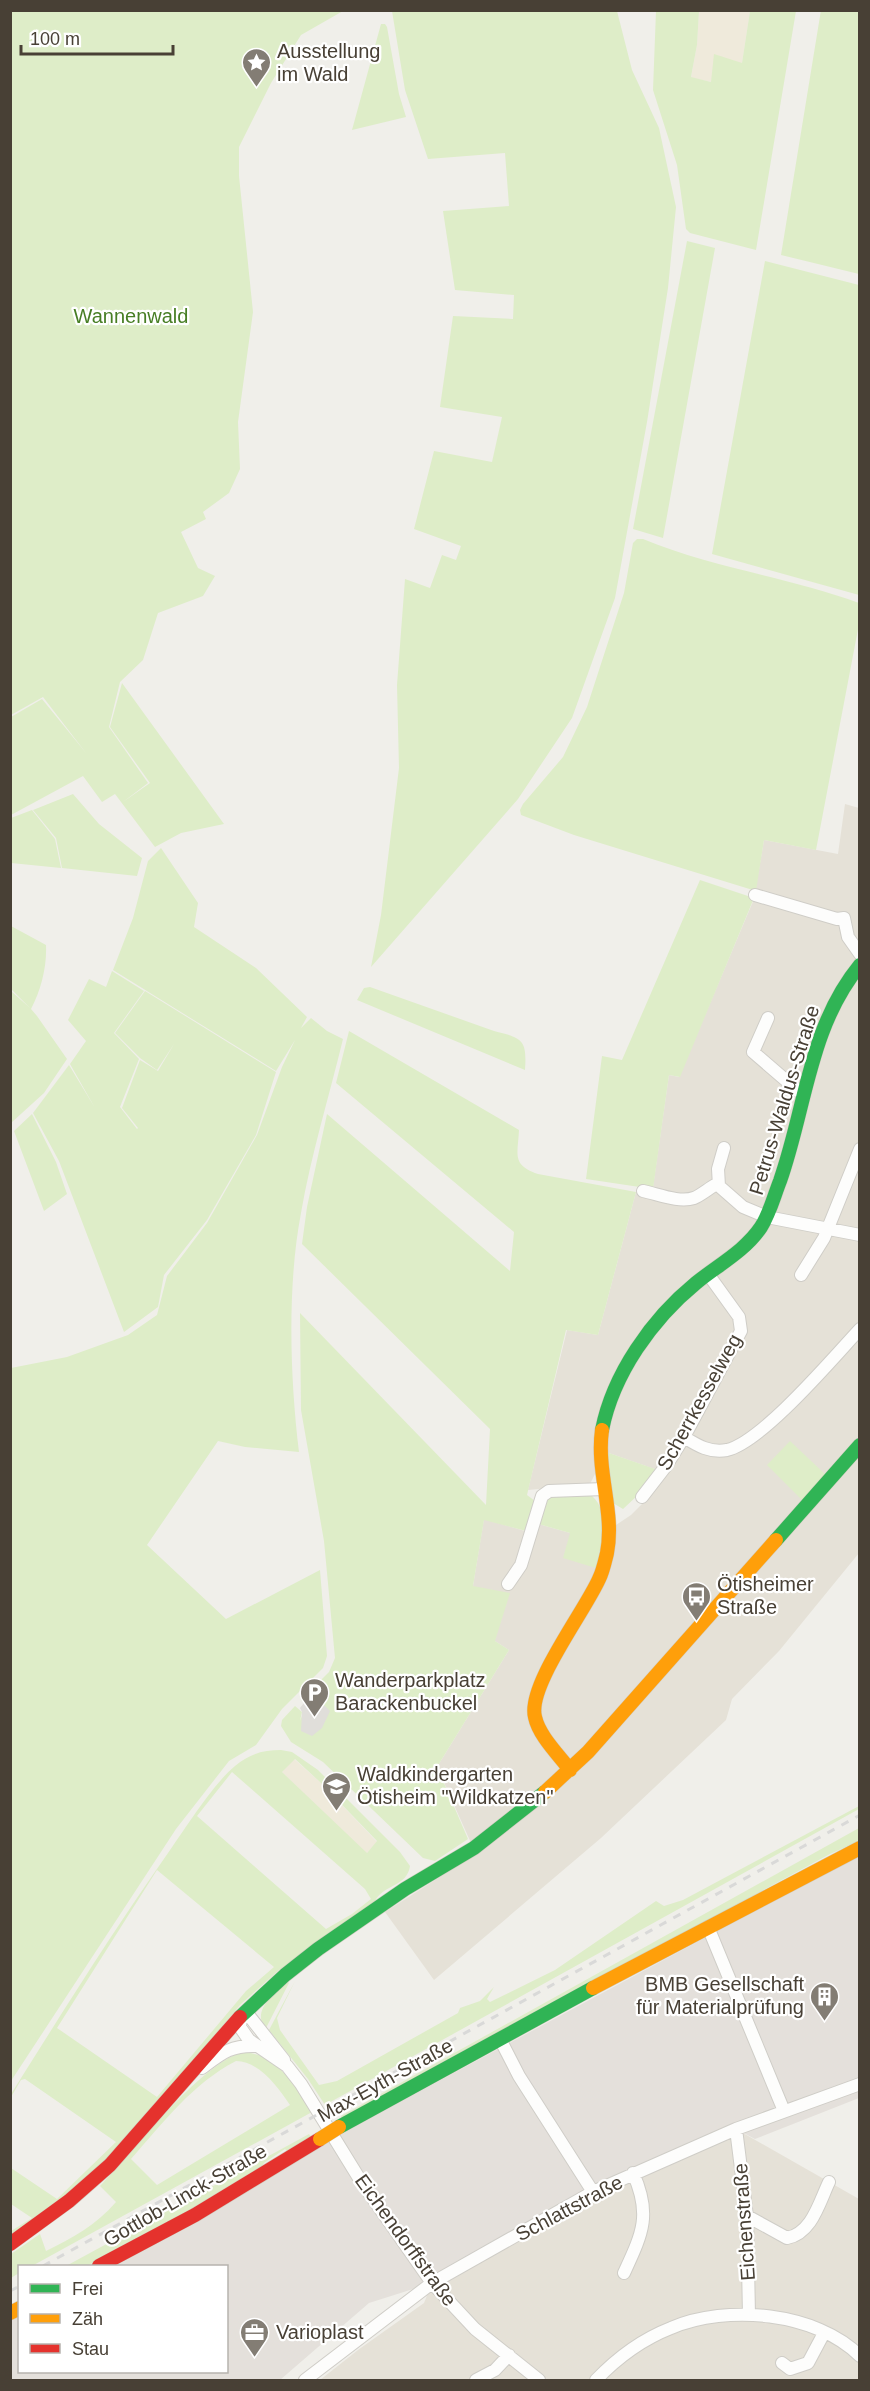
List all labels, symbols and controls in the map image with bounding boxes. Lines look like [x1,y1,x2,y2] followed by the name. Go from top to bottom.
[21,18,172,56] scale bar
[30,29,80,49] text: 100 m
[277,40,380,85] place label: Ausstellung im Wald
[240,46,272,88] place icon: Ausstellung im Wald
[74,305,188,327] park label: Wannenwald
[745,1003,823,1197] street label: Petrus-Waldus-Straße
[652,1330,746,1474] street label: Scherrkesselweg
[717,1573,814,1618] place label: Ötisheimer Straße
[680,1580,712,1622] bus stop icon: Ötisheimer Straße
[335,1669,485,1714] place label: Wanderparkplatz Barackenbuckel
[298,1676,330,1718] parking icon: Wanderparkplatz Barackenbuckel
[357,1763,553,1808] place label: Waldkindergarten Ötisheim "Wildkatzen"
[320,1770,352,1812] school or university icon: Waldkindergarten Ötisheim "Wildkatzen"
[636,1973,804,2018] place label: BMB Gesellschaft für Materialprüfung
[809,1980,841,2022] building icon: BMB Gesellschaft für Materialprüfung
[314,2034,456,2126] street label: Max-Eyth-Straße
[100,2139,270,2251] street label: Gottlob-Linck-Straße
[729,2162,759,2282] street label: Eichenstraße
[351,2170,461,2310] street label: Eichendorffstraße
[512,2171,626,2245] street label: Schlattstraße
[18,2265,228,2373] legend
[72,2279,103,2299] text: Frei
[72,2309,103,2329] text: Zäh
[239,2316,271,2358] office icon: Varioplast
[276,2321,364,2343] place label: Varioplast
[72,2339,109,2359] text: Stau

